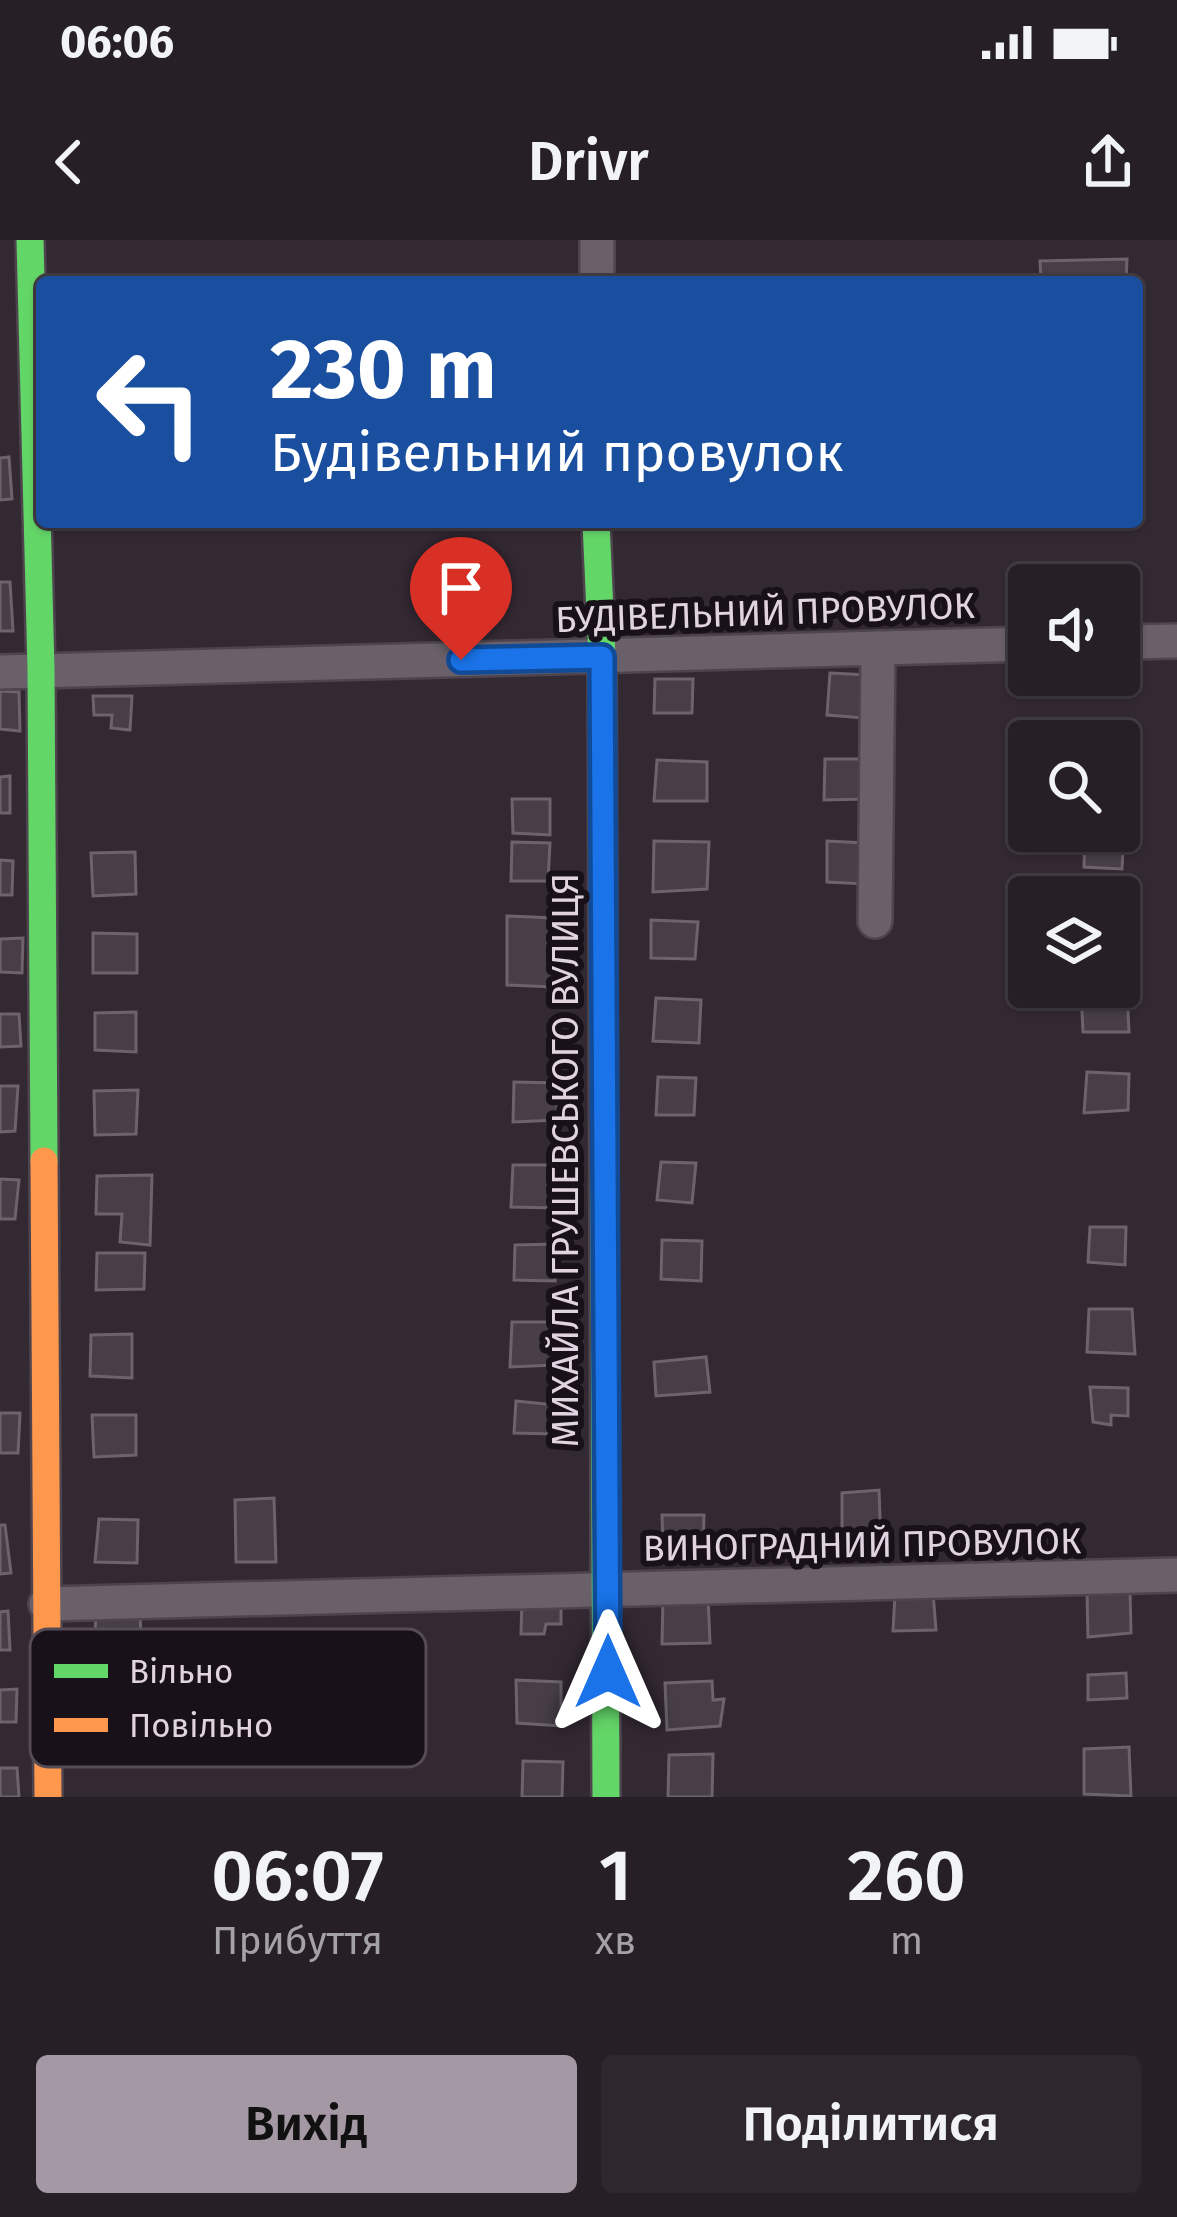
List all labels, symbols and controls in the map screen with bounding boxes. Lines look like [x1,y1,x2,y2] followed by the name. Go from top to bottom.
[60,15,174,69] text: 06:06
[36,129,102,195] icon: back
[1075,129,1141,195] icon: share
[528,130,649,194] text: Drivr
[270,319,497,420] text: 230 m
[72,324,228,480] icon: left
[270,421,843,485] text: Будівельний провулок
[410,537,512,660] pin
[428,555,494,621] icon: arrive
[1008,564,1140,1008] map controls
[1008,564,1140,696] button: sound
[554,584,976,642] street label: БУДІВЕЛЬНИЙ ПРОВУЛОК
[1008,720,1140,852] button: search
[544,873,588,1447] street label: МИХАЙЛА ГРУШЕВСЬКОГО ВУЛИЦЯ
[1008,876,1140,1008] button: layers
[642,1519,1082,1571] street label: ВИНОГРАДНИЙ ПРОВУЛОК
[545,1609,671,1735] position arrow
[30,1629,426,1767] legend
[129,1652,233,1692] text: Вільно
[129,1706,273,1746] text: Повільно
[211,1833,384,1919] text: 06:07
[599,1833,632,1919] text: 1
[847,1833,966,1919] text: 260
[212,1918,383,1964] text: Прибуття
[595,1918,636,1964] text: хв
[890,1918,923,1964] text: m
[36,2055,577,2193] button: Вихід
[601,2055,1141,2193] button: Поділитися

